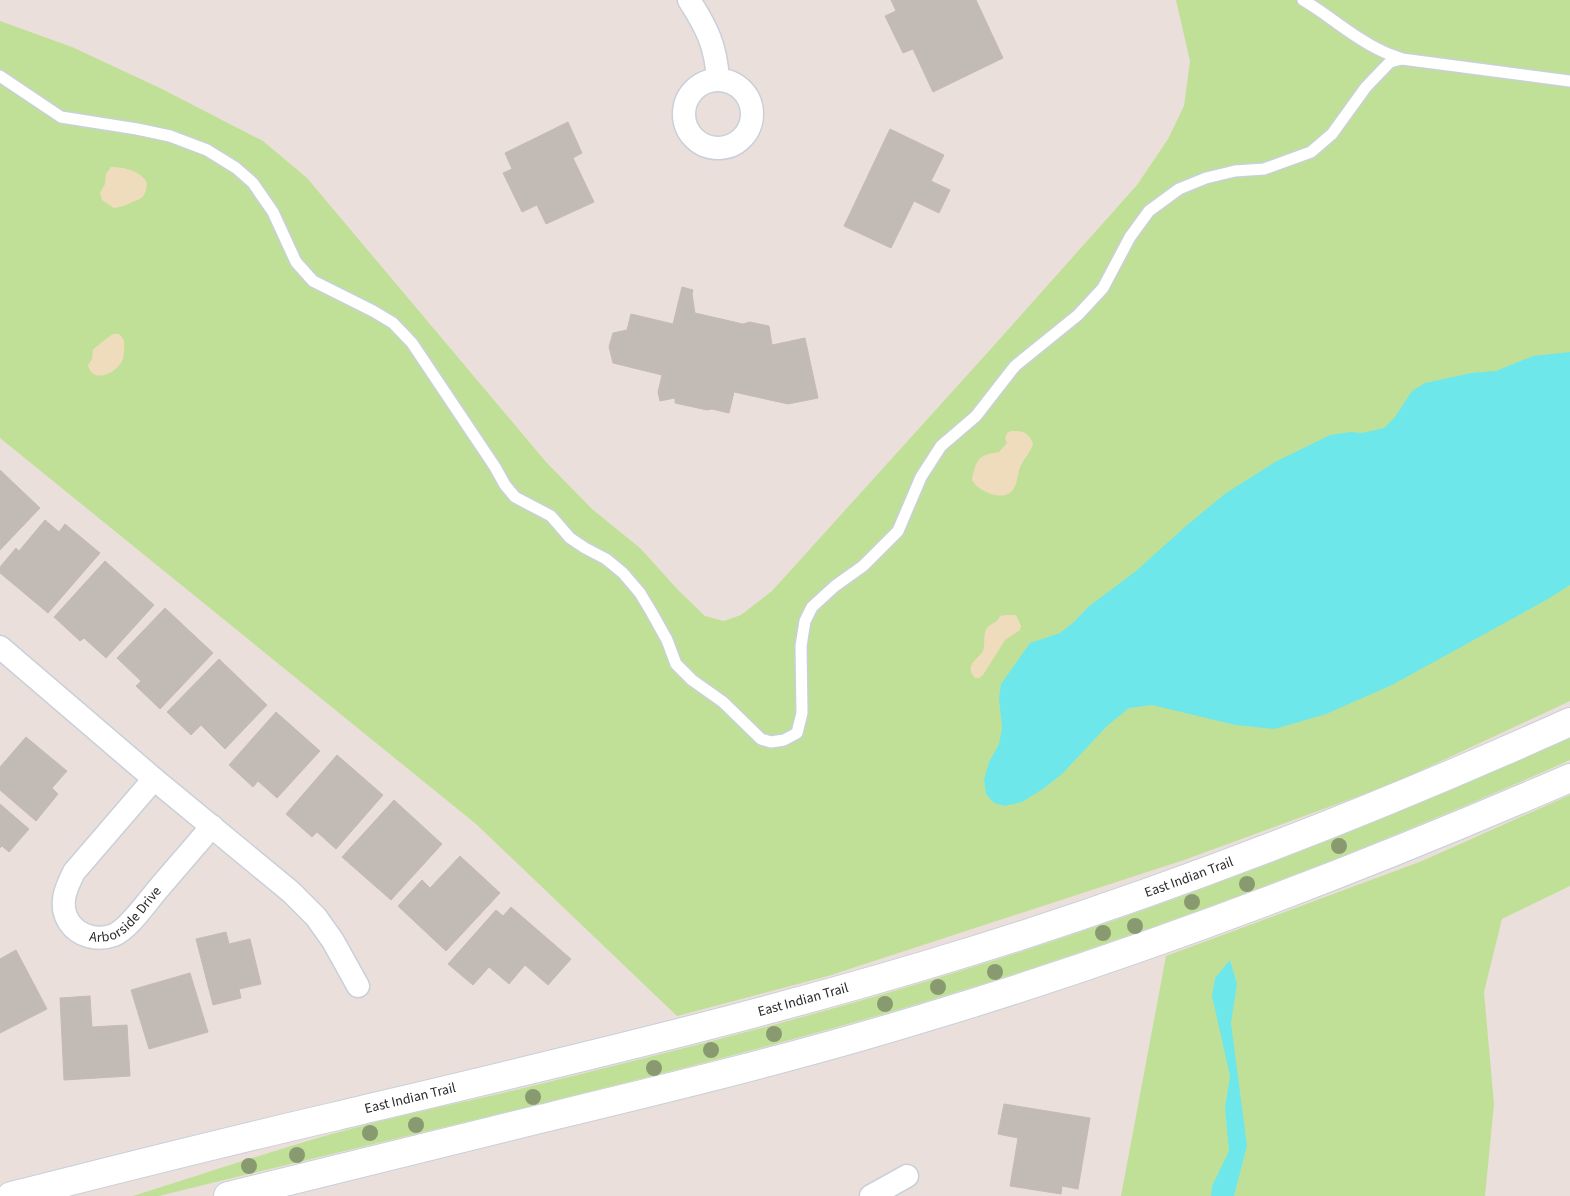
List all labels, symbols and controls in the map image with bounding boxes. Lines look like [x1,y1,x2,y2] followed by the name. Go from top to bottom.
[1142,852,1237,903] street label: East Indian Trail
[88,882,166,948] street label: Arborside Drive
[756,978,851,1022] street label: East Indian Trail
[363,1078,458,1119] street label: East Indian Trail

